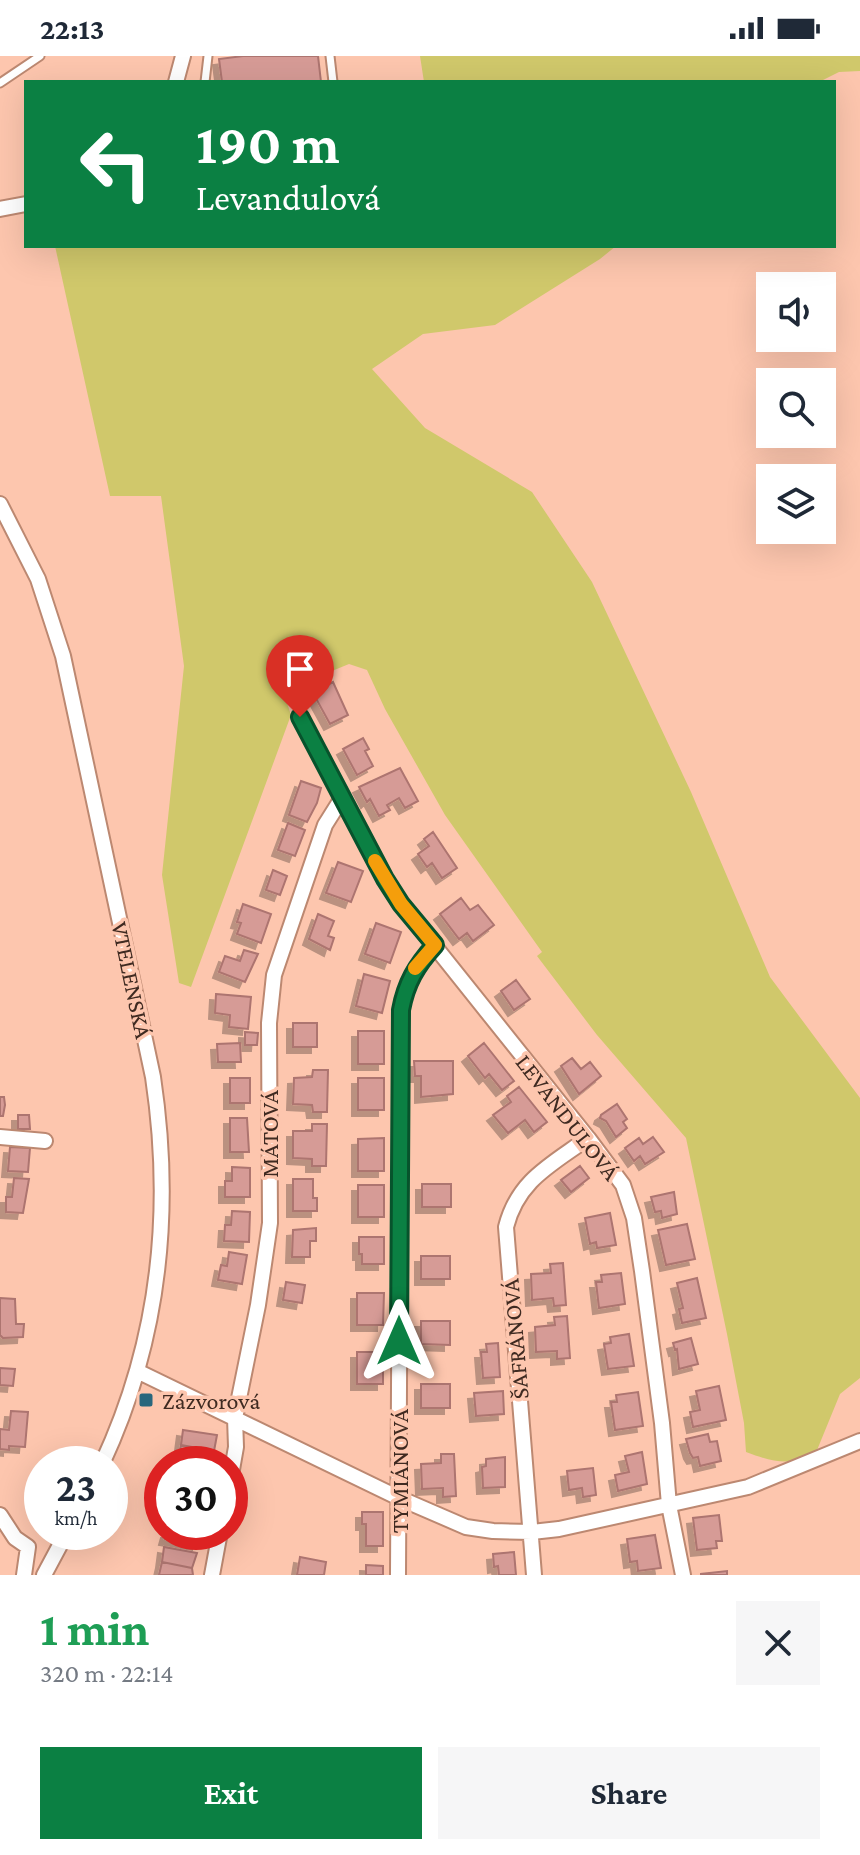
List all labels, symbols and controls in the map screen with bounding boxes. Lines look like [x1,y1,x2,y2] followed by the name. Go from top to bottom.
[40,12,104,45] text: 22:13
[64,112,168,216] icon: left
[196,113,340,175] text: 190 m
[196,178,380,218] text: Levandulová
[756,272,836,544] map controls
[756,272,836,352] button: sound
[756,368,836,448] button: search
[756,464,836,544] button: layers
[266,635,334,717] pin
[278,647,322,691] icon: arrive
[106,919,158,1041] street label: VTELENSKÁ
[510,1049,626,1186] street label: LEVANDULOVÁ
[256,1090,283,1178] street label: MÁTOVÁ
[496,1277,534,1400] street label: ŠAFRÁNOVÁ
[357,1299,441,1383] position arrow
[162,1387,260,1414] place label: Zázvorová
[137,1391,155,1409] marker: Zázvorová
[386,1408,413,1533] street label: TYMIÁNOVÁ
[144,1446,248,1550] speed limit sign: 30
[56,1465,96,1510] text: 23
[54,1507,98,1529] text: km/h
[736,1601,820,1685] button: close
[40,1602,149,1655] text: 1 min
[40,1659,174,1688] text: 320 m · 22:14
[40,1747,422,1839] button: Exit
[438,1747,820,1839] button: Share

